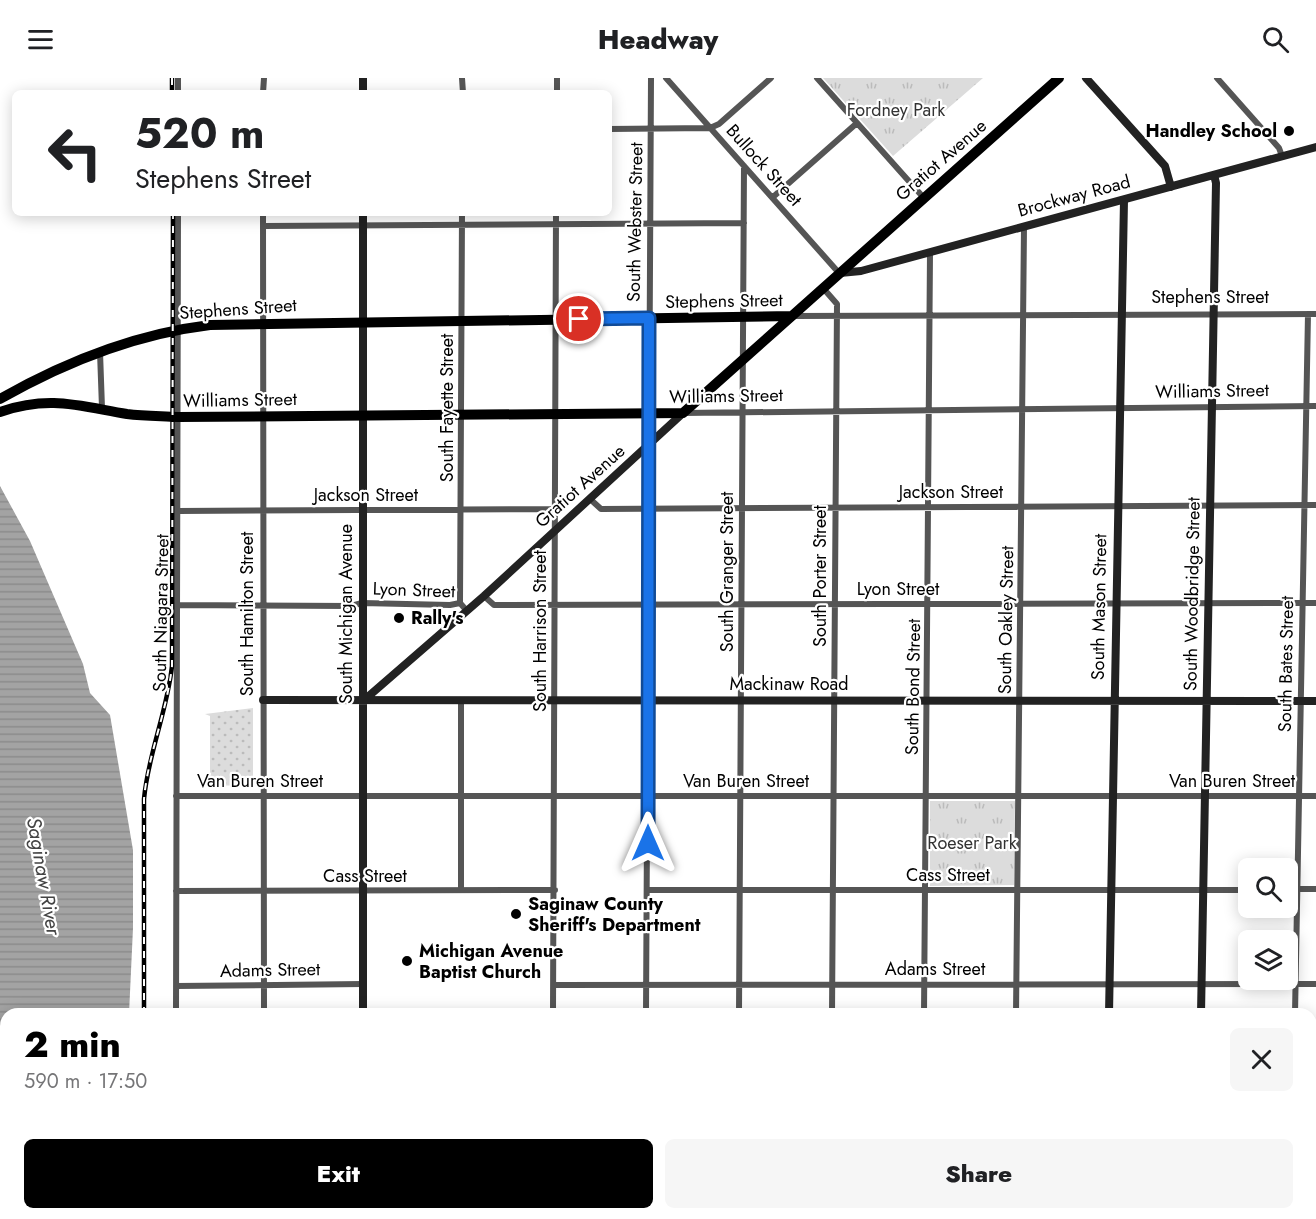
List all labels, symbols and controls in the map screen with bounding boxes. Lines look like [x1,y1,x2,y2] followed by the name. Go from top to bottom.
[598,20,718,59] text: Headway
[24,23,57,56] icon: menu
[1259,23,1292,56] icon: search
[847,97,945,123] park label: Fordney Park
[135,103,265,164] text: 520 m
[890,113,992,207] street label: Gratiot Avenue
[36,114,114,192] icon: left
[720,118,808,212] street label: Bullock Street
[1146,118,1277,144] place label: Handley School
[1282,124,1296,138] marker: Handley School
[621,141,649,302] street label: South Webster Street
[135,159,311,198] text: Stephens Street
[1015,168,1133,224] street label: Brockway Road
[1151,284,1269,310] street label: Stephens Street
[665,287,784,315] street label: Stephens Street
[178,292,298,326] street label: Stephens Street
[553,293,604,344] pin
[562,302,595,335] icon: arrive
[434,333,460,482] street label: South Fayette Street
[1155,377,1270,405] street label: Williams Street
[669,382,784,410] street label: Williams Street
[183,386,298,414] street label: Williams Street
[529,438,631,534] street label: Gratiot Avenue
[897,479,1004,505] street label: Jackson Street
[312,482,419,508] street label: Jackson Street
[714,491,740,652] street label: South Granger Street
[1177,496,1207,691] street label: South Woodbridge Street
[807,504,833,647] street label: South Porter Street
[333,524,359,704] street label: South Michigan Avenue
[234,531,260,696] street label: South Hamilton Street
[147,533,175,692] street label: South Niagara Street
[1085,533,1113,680] street label: South Mason Street
[992,545,1020,694] street label: South Oakley Street
[527,549,553,712] street label: South Harrison Street
[372,576,456,604] street label: Lyon Street
[857,576,940,602] street label: Lyon Street
[1272,595,1300,732] street label: South Bates Street
[411,605,463,631] place label: Rally's
[392,611,406,625] marker: Rally's
[899,618,927,755] street label: South Bond Street
[730,671,848,697] street label: Mackinaw Road
[197,768,324,794] street label: Van Buren Street
[683,768,810,794] street label: Van Buren Street
[1169,768,1296,794] street label: Van Buren Street
[616,811,680,875] position arrow
[19,815,68,938] water label: Saginaw River
[927,830,1017,856] park label: Roeser Park
[1238,858,1298,990] map controls
[1238,858,1298,918] button: search
[906,862,991,888] street label: Cass Street
[323,863,408,889] street label: Cass Street
[528,891,701,938] place label: Saginaw County Sheriff's Department
[509,907,523,921] marker: Saginaw County Sheriff's Department
[1238,930,1298,990] button: layers
[419,938,563,985] place label: Michigan Avenue Baptist Church
[400,954,414,968] marker: Michigan Avenue Baptist Church
[220,956,321,984] street label: Adams Street
[885,956,986,982] street label: Adams Street
[24,1018,121,1070] text: 2 min
[1230,1028,1293,1091] button: close
[24,1067,147,1096] text: 590 m · 17:50
[24,1139,653,1208] button: Exit
[665,1139,1293,1208] button: Share

